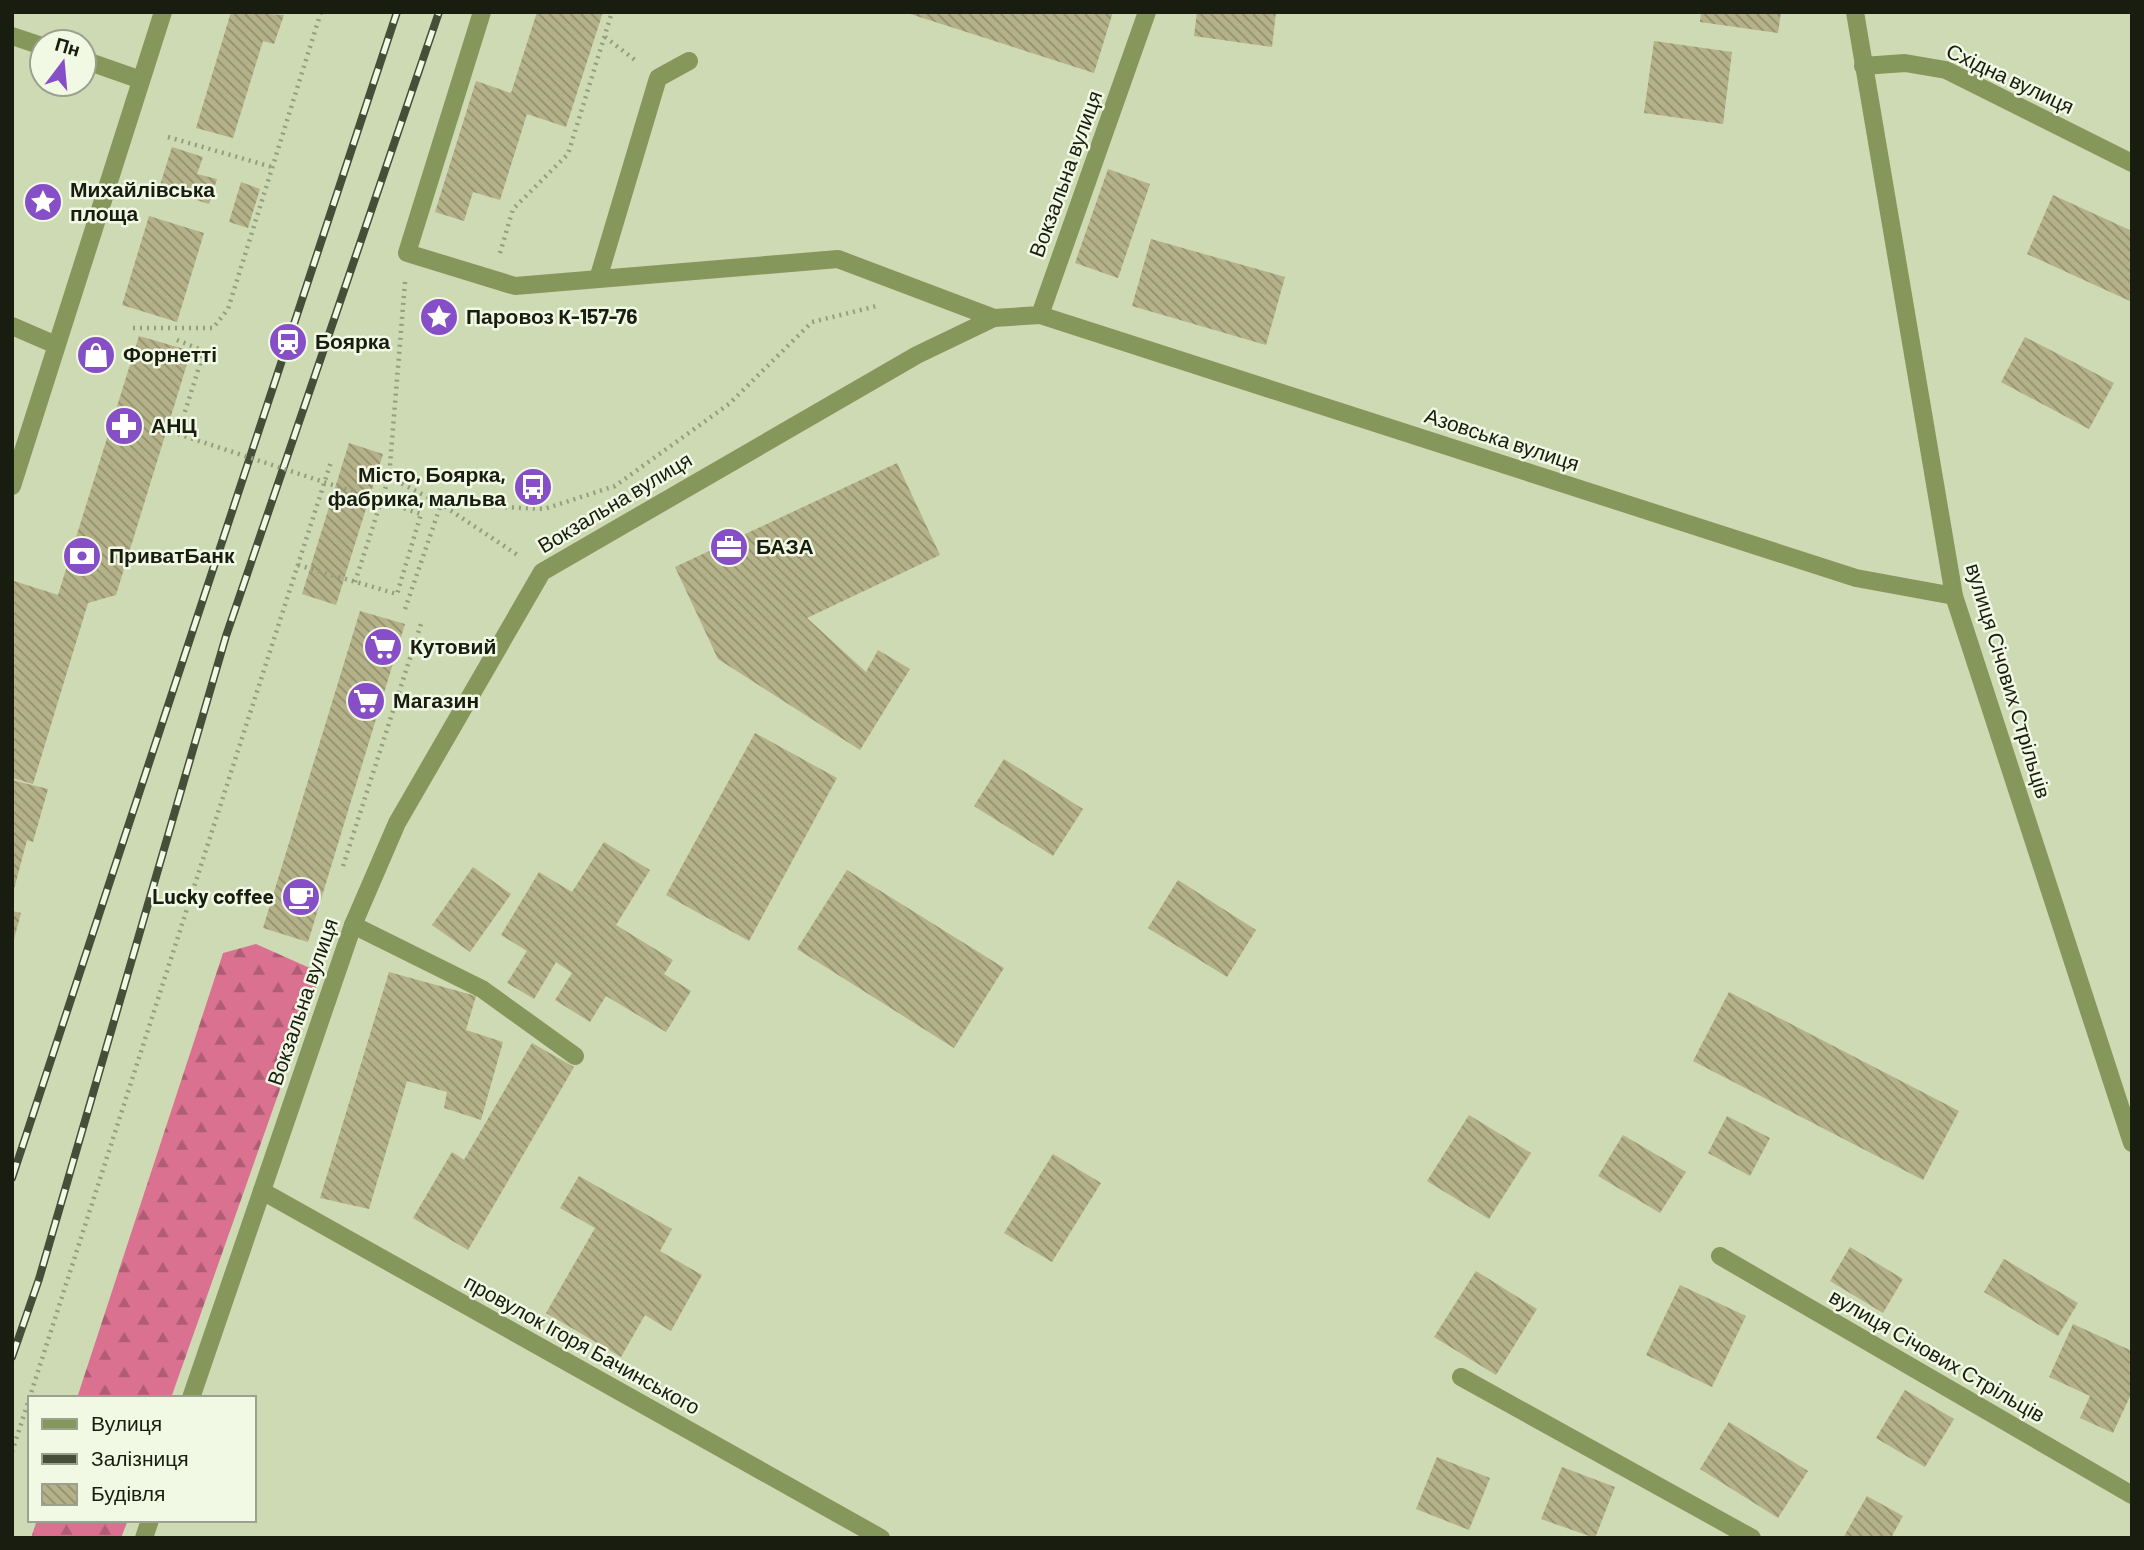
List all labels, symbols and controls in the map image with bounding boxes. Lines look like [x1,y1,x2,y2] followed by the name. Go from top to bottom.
[28,28,98,98] north arrow
[53,32,83,61] text: Пн
[1943,37,2079,118] street label: Східна вулиця
[1023,87,1106,260] street label: Вокзальна вулиця
[70,176,215,225] place label: Михайлівська площа
[22,181,64,223] place icon: Михайлівська площа
[418,296,460,338] place icon: Паровоз К-157-76
[466,303,637,328] place label: Паровоз К-157-76
[267,321,309,363] station icon: Боярка
[315,328,390,353] place label: Боярка
[75,334,117,376] shop icon: Форнетті
[123,341,217,366] place label: Форнетті
[1422,402,1583,475] street label: Азовська вулиця
[103,405,145,447] pharmacy icon: АНЦ
[151,412,197,437] place label: АНЦ
[533,446,696,558] street label: Вокзальна вулиця
[328,461,506,510] place label: Місто, Боярка, фабрика, мальва
[512,466,554,508] bus stop icon: Місто, Боярка, фабрика, мальва
[708,526,750,568] office icon: БАЗА
[756,533,814,558] place label: БАЗА
[61,535,103,577] bank icon: ПриватБанк
[109,542,235,567] place label: ПриватБанк
[1962,560,2057,801] street label: вулиця Січових Стрільців
[362,626,404,668] supermarket icon: Кутовий
[410,633,496,658] place label: Кутовий
[345,680,387,722] supermarket icon: Магазин
[393,687,479,712] place label: Магазин
[280,876,322,918] cafe icon: Lucky coffee
[152,883,274,908] place label: Lucky coffee
[261,915,342,1088] street label: Вокзальна вулиця
[461,1268,705,1419] street label: провулок Ігоря Бачинського
[1826,1283,2050,1427] street label: вулиця Січових Стрільців
[28,1396,256,1522] legend
[91,1410,162,1435] text: Вулиця
[91,1445,189,1470] text: Залізниця
[91,1480,165,1505] text: Будівля

